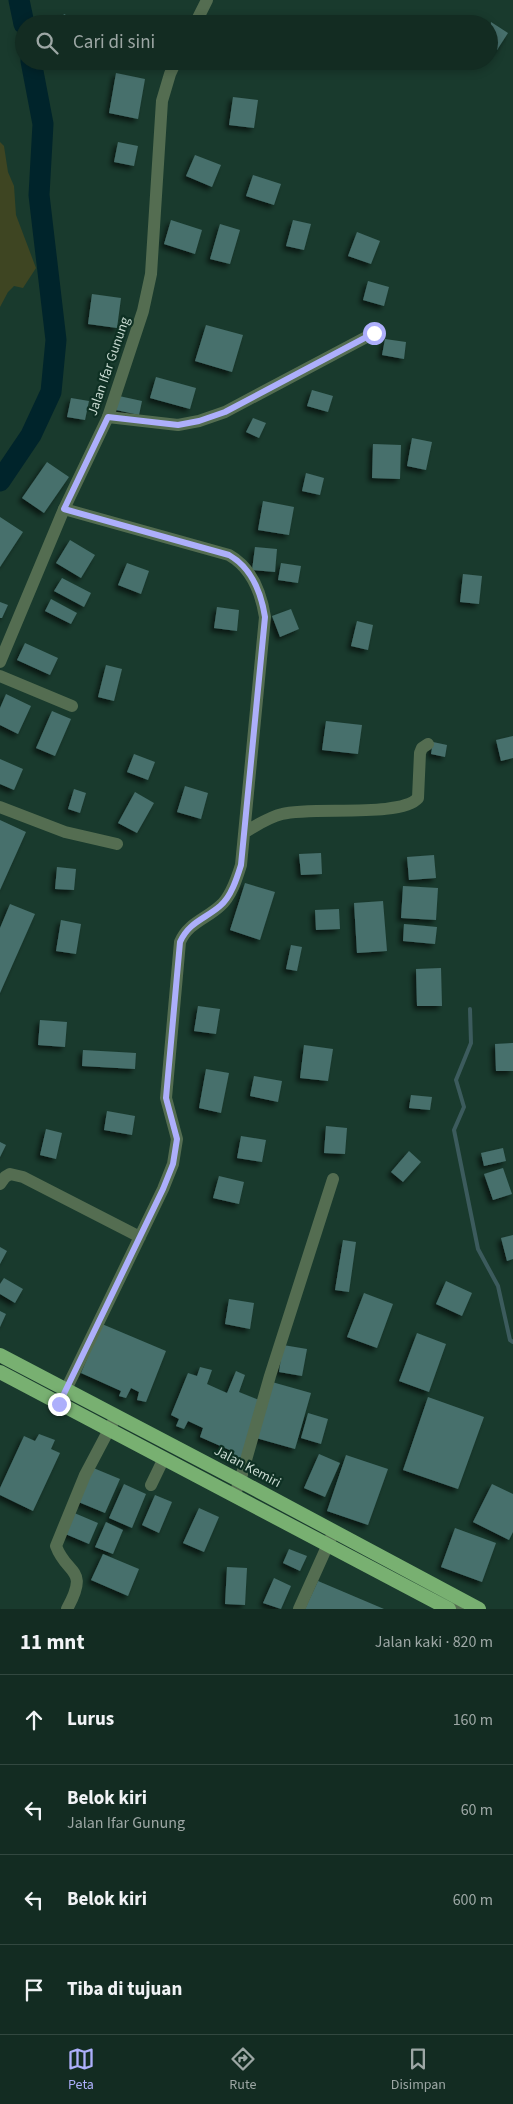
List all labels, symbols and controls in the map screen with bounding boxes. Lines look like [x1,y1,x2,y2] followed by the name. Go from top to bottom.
[15,15,498,70] search box
[33,29,61,57] icon: search
[73,29,155,56] text: Cari di sini
[83,314,135,418] street label: Jalan Ifar Gunung
[363,322,386,345] route start
[48,1393,71,1416] route end
[211,1441,285,1493] street label: Jalan Kemiri
[20,1627,84,1657] text: 11 mnt
[375,1631,493,1653] text: Jalan kaki · 820 m
[20,1706,48,1734] icon: ahead
[67,1706,114,1733] text: Lurus
[453,1709,493,1731] text: 160 m
[67,1785,147,1812] text: Belok kiri
[20,1796,48,1824] icon: left
[461,1799,493,1821] text: 60 m
[67,1812,185,1834] text: Jalan Ifar Gunung
[20,1886,48,1914] icon: left
[67,1886,147,1913] text: Belok kiri
[453,1889,493,1911] text: 600 m
[20,1976,48,2004] icon: arrive
[67,1976,182,2003] text: Tiba di tujuan
[67,2045,95,2095] tab: Peta
[229,2045,257,2095] tab: Rute
[391,2045,446,2095] tab: Disimpan

